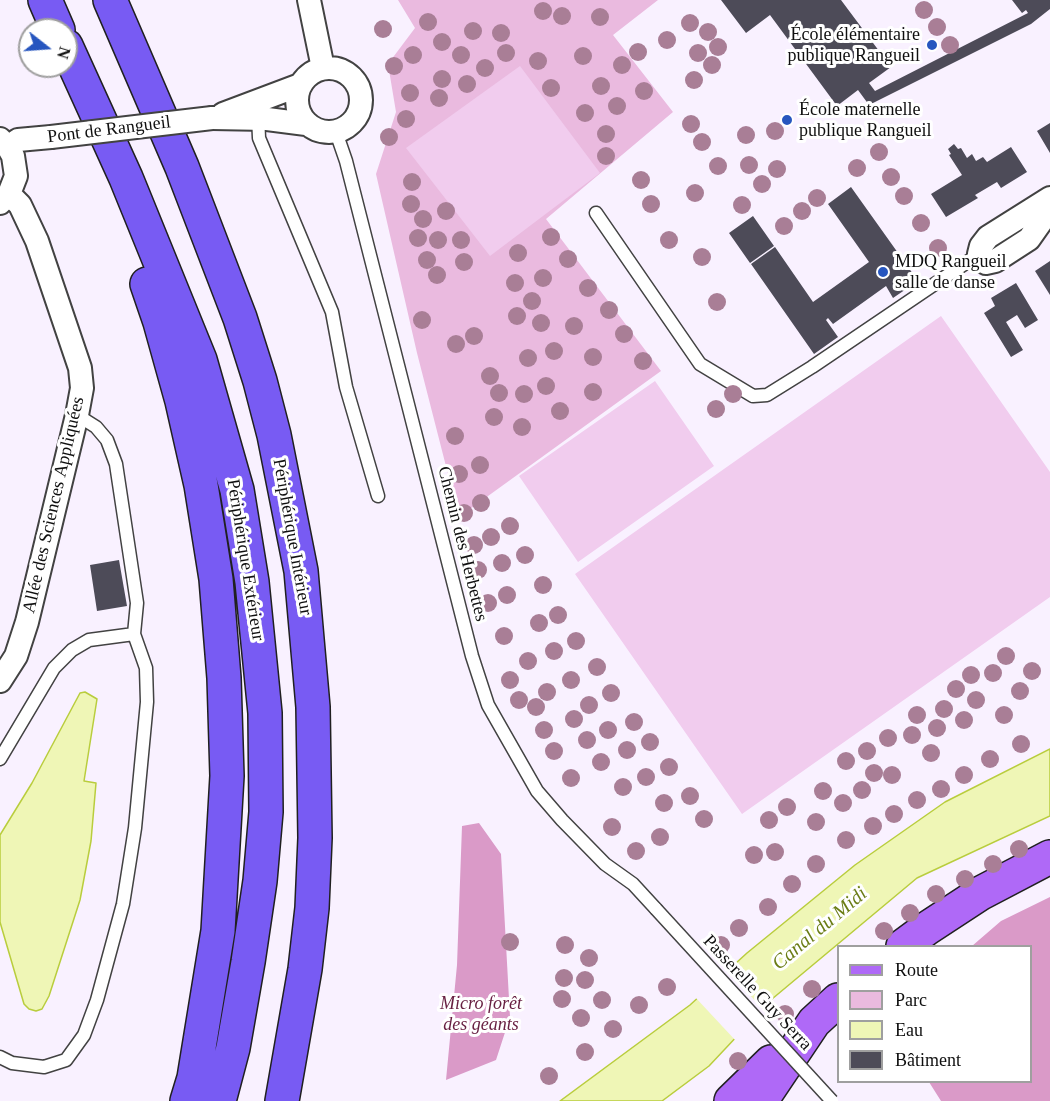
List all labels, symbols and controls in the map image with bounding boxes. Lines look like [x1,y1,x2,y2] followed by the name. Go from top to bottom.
[18,18,78,78] north arrow
[788,24,920,66] place label: École élémentaire publique Rangueil
[925,38,939,52] marker: École élémentaire publique Rangueil
[54,45,74,61] text: N
[799,99,931,142] place label: École maternelle publique Rangueil
[46,112,172,148] street label: Pont de Rangueil
[780,113,794,127] marker: École maternelle publique Rangueil
[895,251,1006,294] place label: MDQ Rangueil salle de danse
[876,265,890,279] marker: MDQ Rangueil salle de danse
[19,395,89,615] street label: Allée des Sciences Appliquées
[268,457,316,617] street label: Périphérique Intérieur
[432,464,492,624] street label: Chemin des Herbettes
[222,478,268,642] street label: Périphérique Extérieur
[768,882,872,976] water label: Canal du Midi
[698,931,816,1055] street label: Passerelle Guy Serra
[837,945,1032,1083] legend
[895,960,938,980] text: Route
[895,990,927,1010] text: Parc
[440,993,522,1036] park label: Micro forêt des géants
[895,1020,923,1040] text: Eau
[895,1050,961,1070] text: Bâtiment

